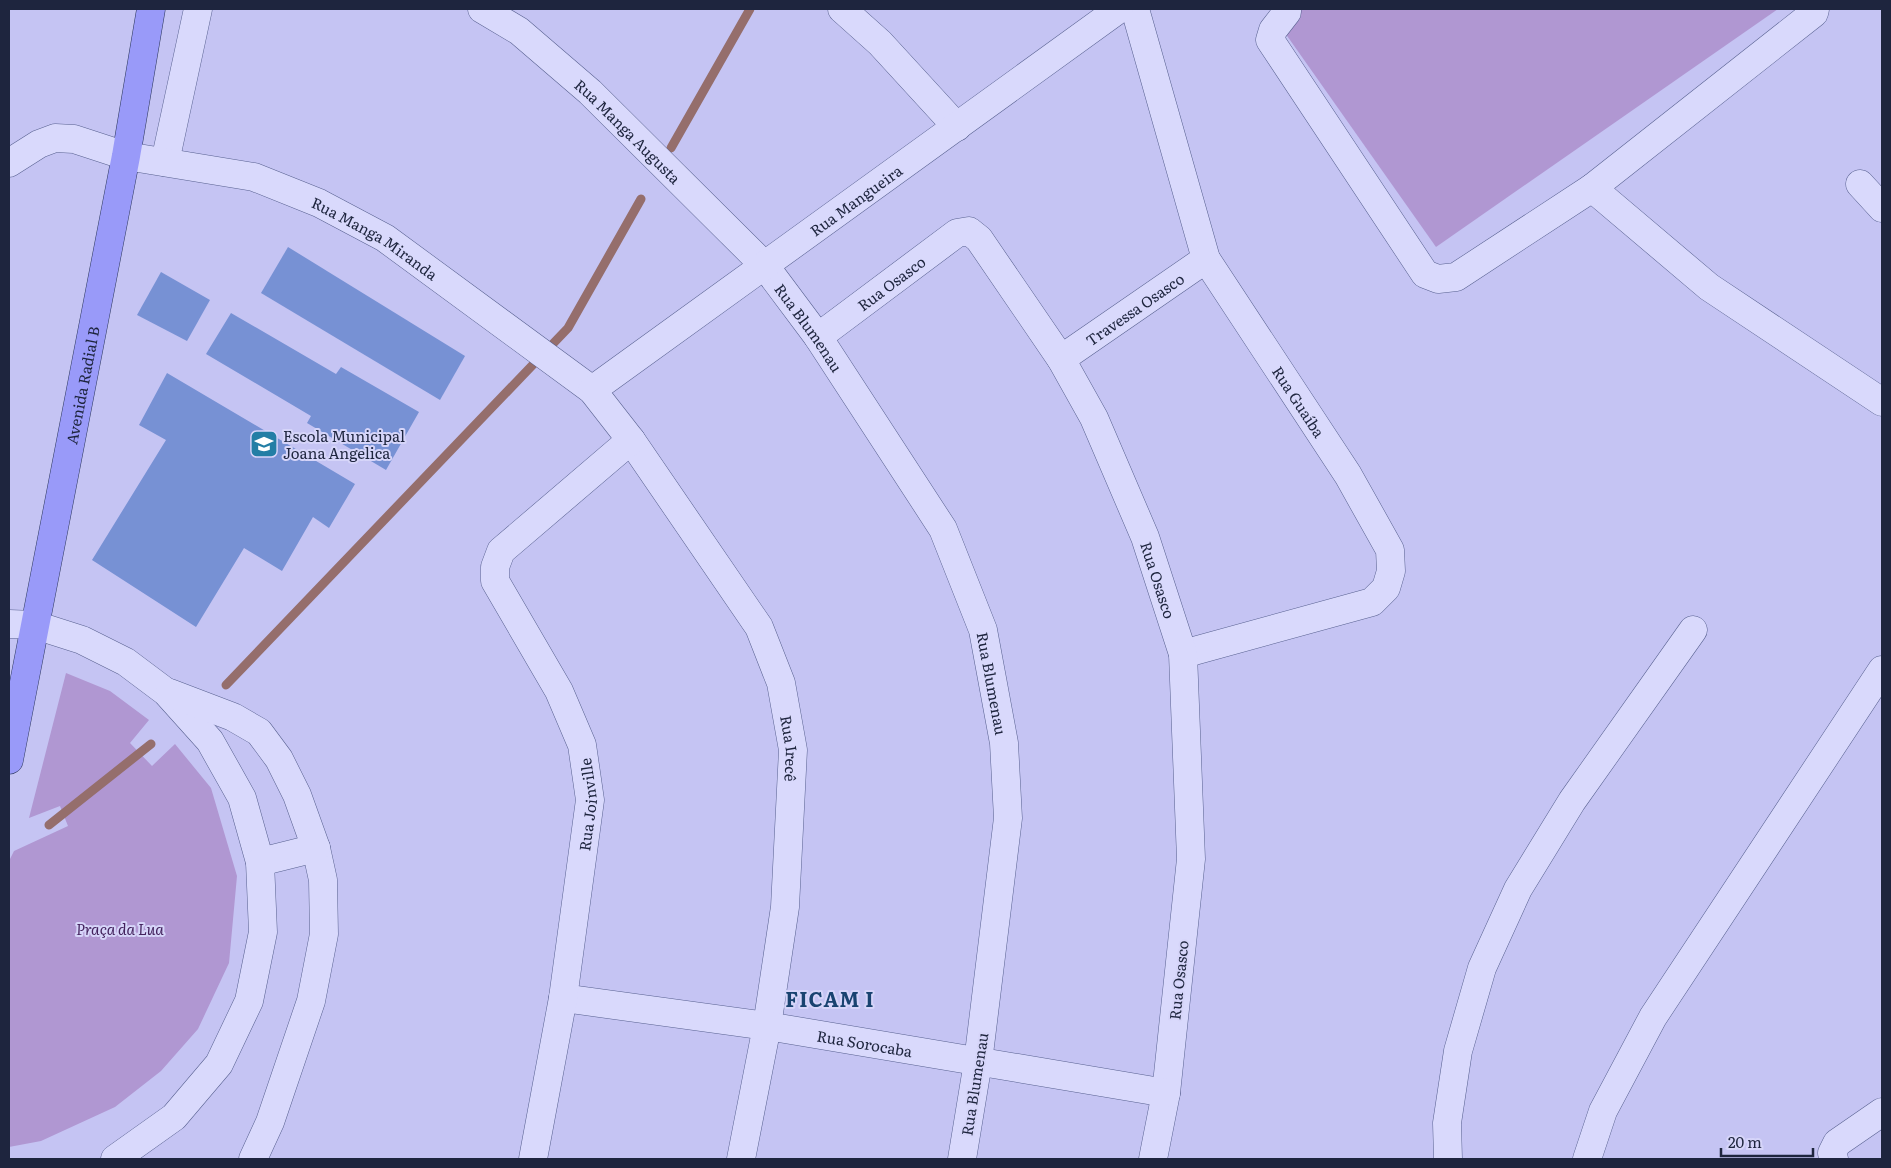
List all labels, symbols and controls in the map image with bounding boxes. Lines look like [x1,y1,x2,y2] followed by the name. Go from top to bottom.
[570,73,687,189] street label: Rua Manga Augusta
[804,158,907,241] street label: Rua Mangueira
[309,190,444,285] street label: Rua Manga Miranda
[852,249,930,316] street label: Rua Osasco
[1080,266,1188,351] street label: Travessa Osasco
[770,278,849,376] street label: Rua Blumenau
[59,324,104,446] street label: Avenida Radial B
[1267,361,1332,442] street label: Rua Guaíba
[283,424,405,464] place label: Escola Municipal Joana Angelica
[249,429,279,459] school or university icon: Escola Municipal Joana Angelica
[1136,538,1182,622] street label: Rua Osasco
[972,630,1014,737] street label: Rua Blumenau
[775,713,805,782] street label: Rua Irecê
[572,757,602,852] street label: Rua Joinville
[76,917,164,940] park label: Praça da Lua
[1162,939,1194,1021] street label: Rua Osasco
[785,983,875,1013] district label: FICAM I
[815,1023,915,1062] street label: Rua Sorocaba
[954,1030,994,1137] street label: Rua Blumenau
[1721,1126,1814,1158] scale bar
[1728,1130,1762,1153] text: 20 m

